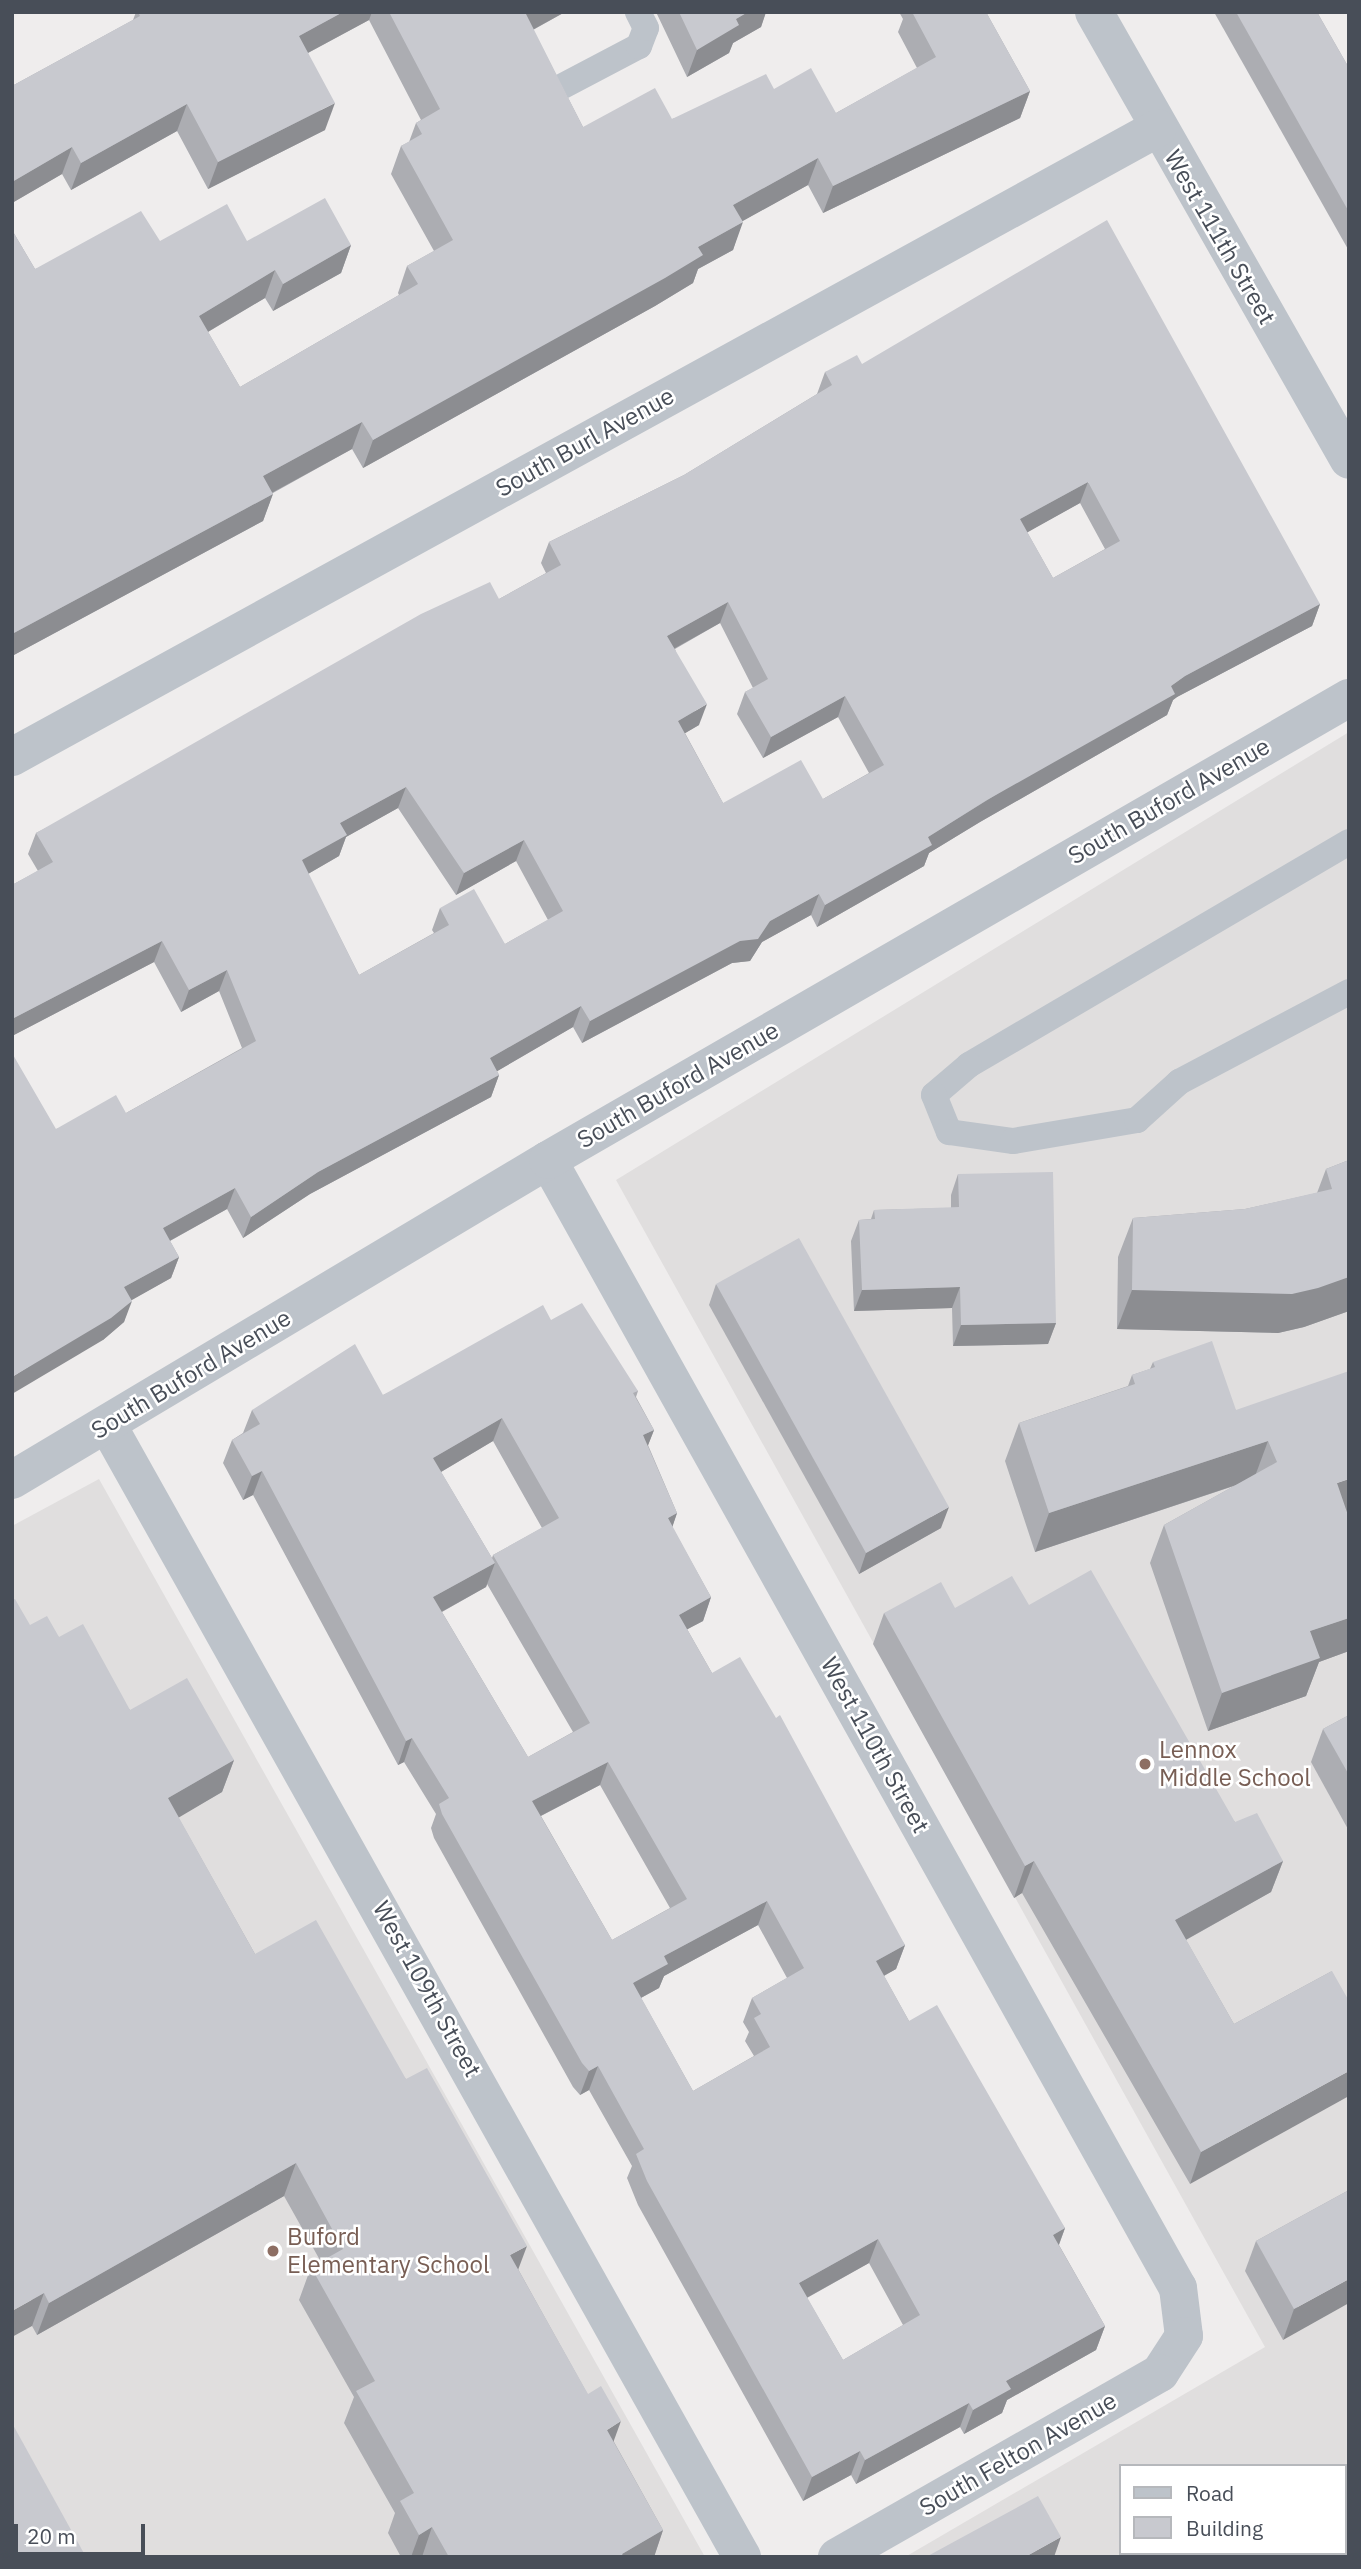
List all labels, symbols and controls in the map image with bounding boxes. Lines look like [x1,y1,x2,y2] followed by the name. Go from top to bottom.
[1158,145,1282,329] street label: West 111th Street
[491,381,679,503] street label: South Burl Avenue
[1063,732,1275,870] street label: South Buford Avenue
[572,1016,784,1154] street label: South Buford Avenue
[86,1303,296,1445] street label: South Buford Avenue
[815,1652,935,1838] street label: West 110th Street
[1159,1736,1311,1792] place label: Lennox Middle School
[1137,1756,1153,1772] marker: Lennox Middle School
[367,1896,487,2082] street label: West 109th Street
[287,2223,489,2279] place label: Buford Elementary School
[265,2243,281,2259] marker: Buford Elementary School
[915,2386,1121,2522] street label: South Felton Avenue
[1120,2464,1347,2555] legend
[1186,2479,1234,2507] text: Road
[18,2510,149,2554] scale bar
[1186,2514,1263,2542] text: Building
[27,2522,76,2550] text: 20 m

